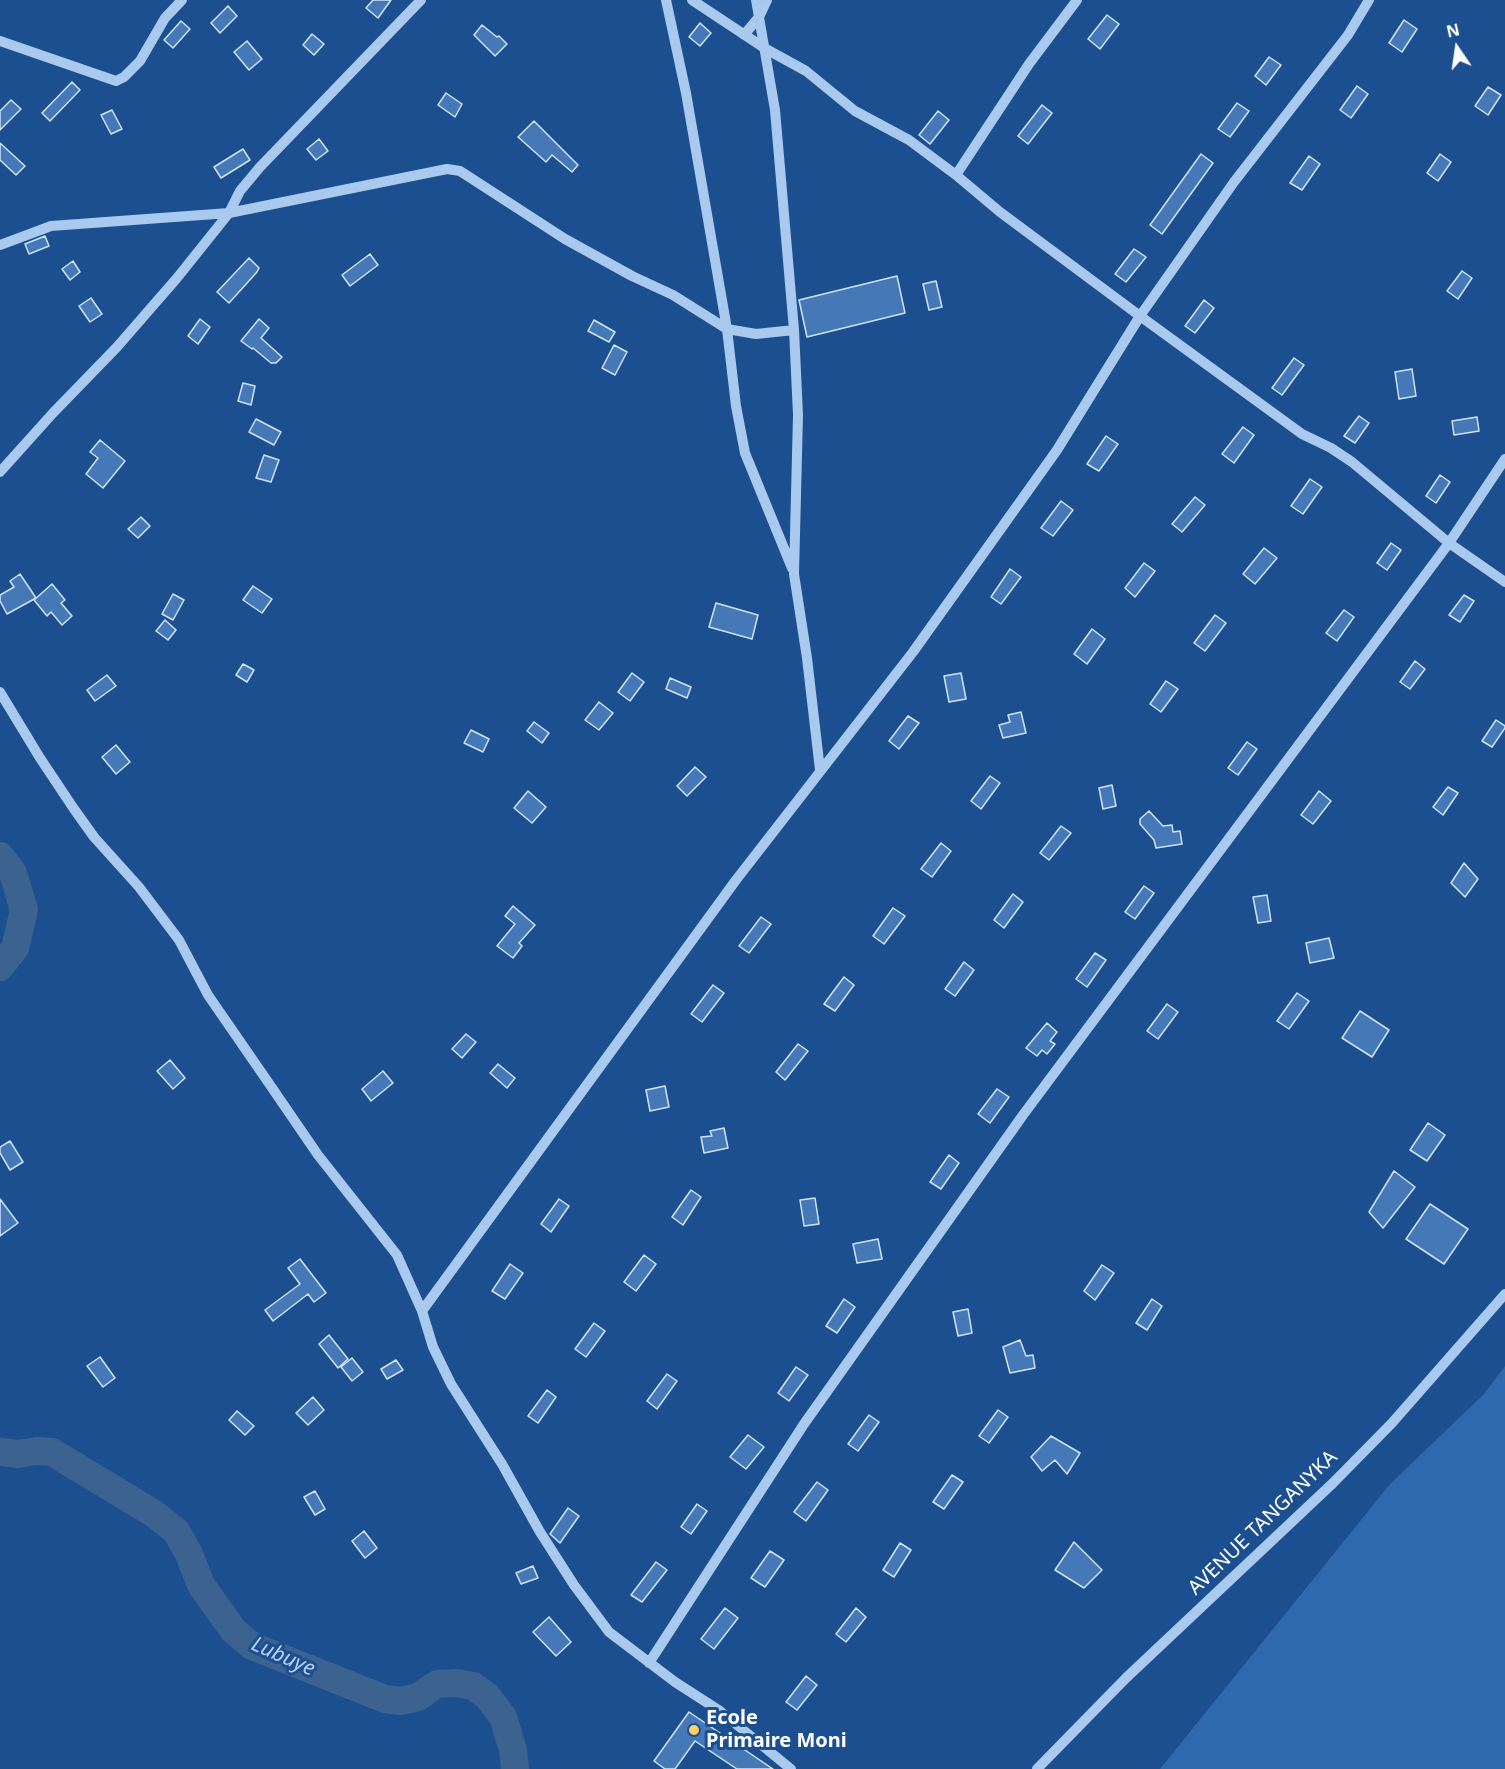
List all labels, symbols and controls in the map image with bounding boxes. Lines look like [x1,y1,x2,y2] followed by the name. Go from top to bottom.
[1427,18,1487,78] north arrow
[1444,18,1462,43] text: N
[1183,1446,1343,1600] street label: AVENUE TANGANYKA
[247,1632,319,1682] water label: Lubuye
[706,1706,847,1753] place label: Ecole Primaire Moni
[687,1723,701,1737] marker: Ecole Primaire Moni

